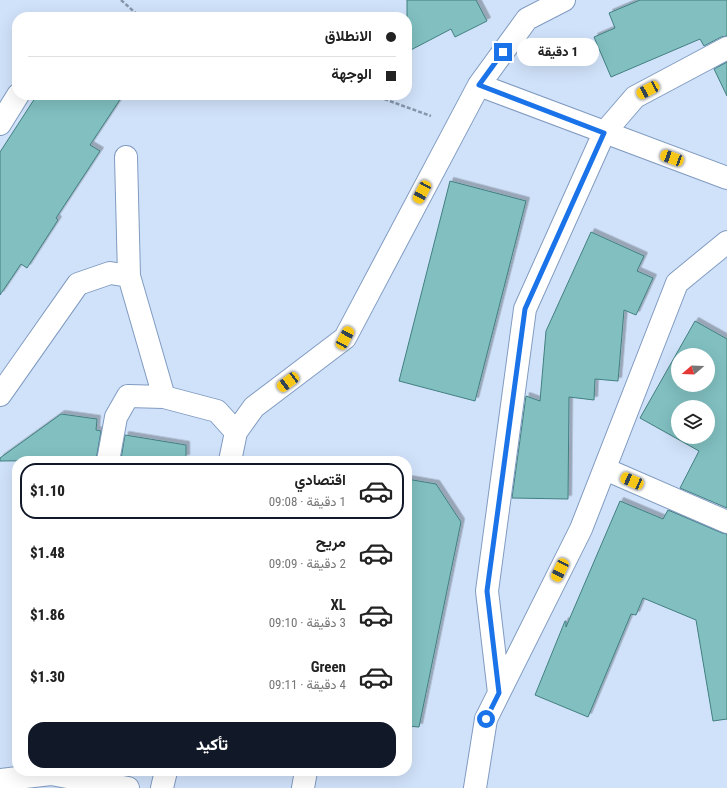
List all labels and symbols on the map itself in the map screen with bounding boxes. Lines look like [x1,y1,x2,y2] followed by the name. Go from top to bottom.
[517,38,599,66] callout: 1 دقيقة
[494,43,512,61] route end
[635,79,661,101] car
[659,148,685,168] car
[411,179,433,205] car
[334,325,356,351] car
[671,348,715,392] north arrow
[275,370,301,394] car
[619,471,645,491] car
[549,557,571,583] car
[477,710,495,728] route start

